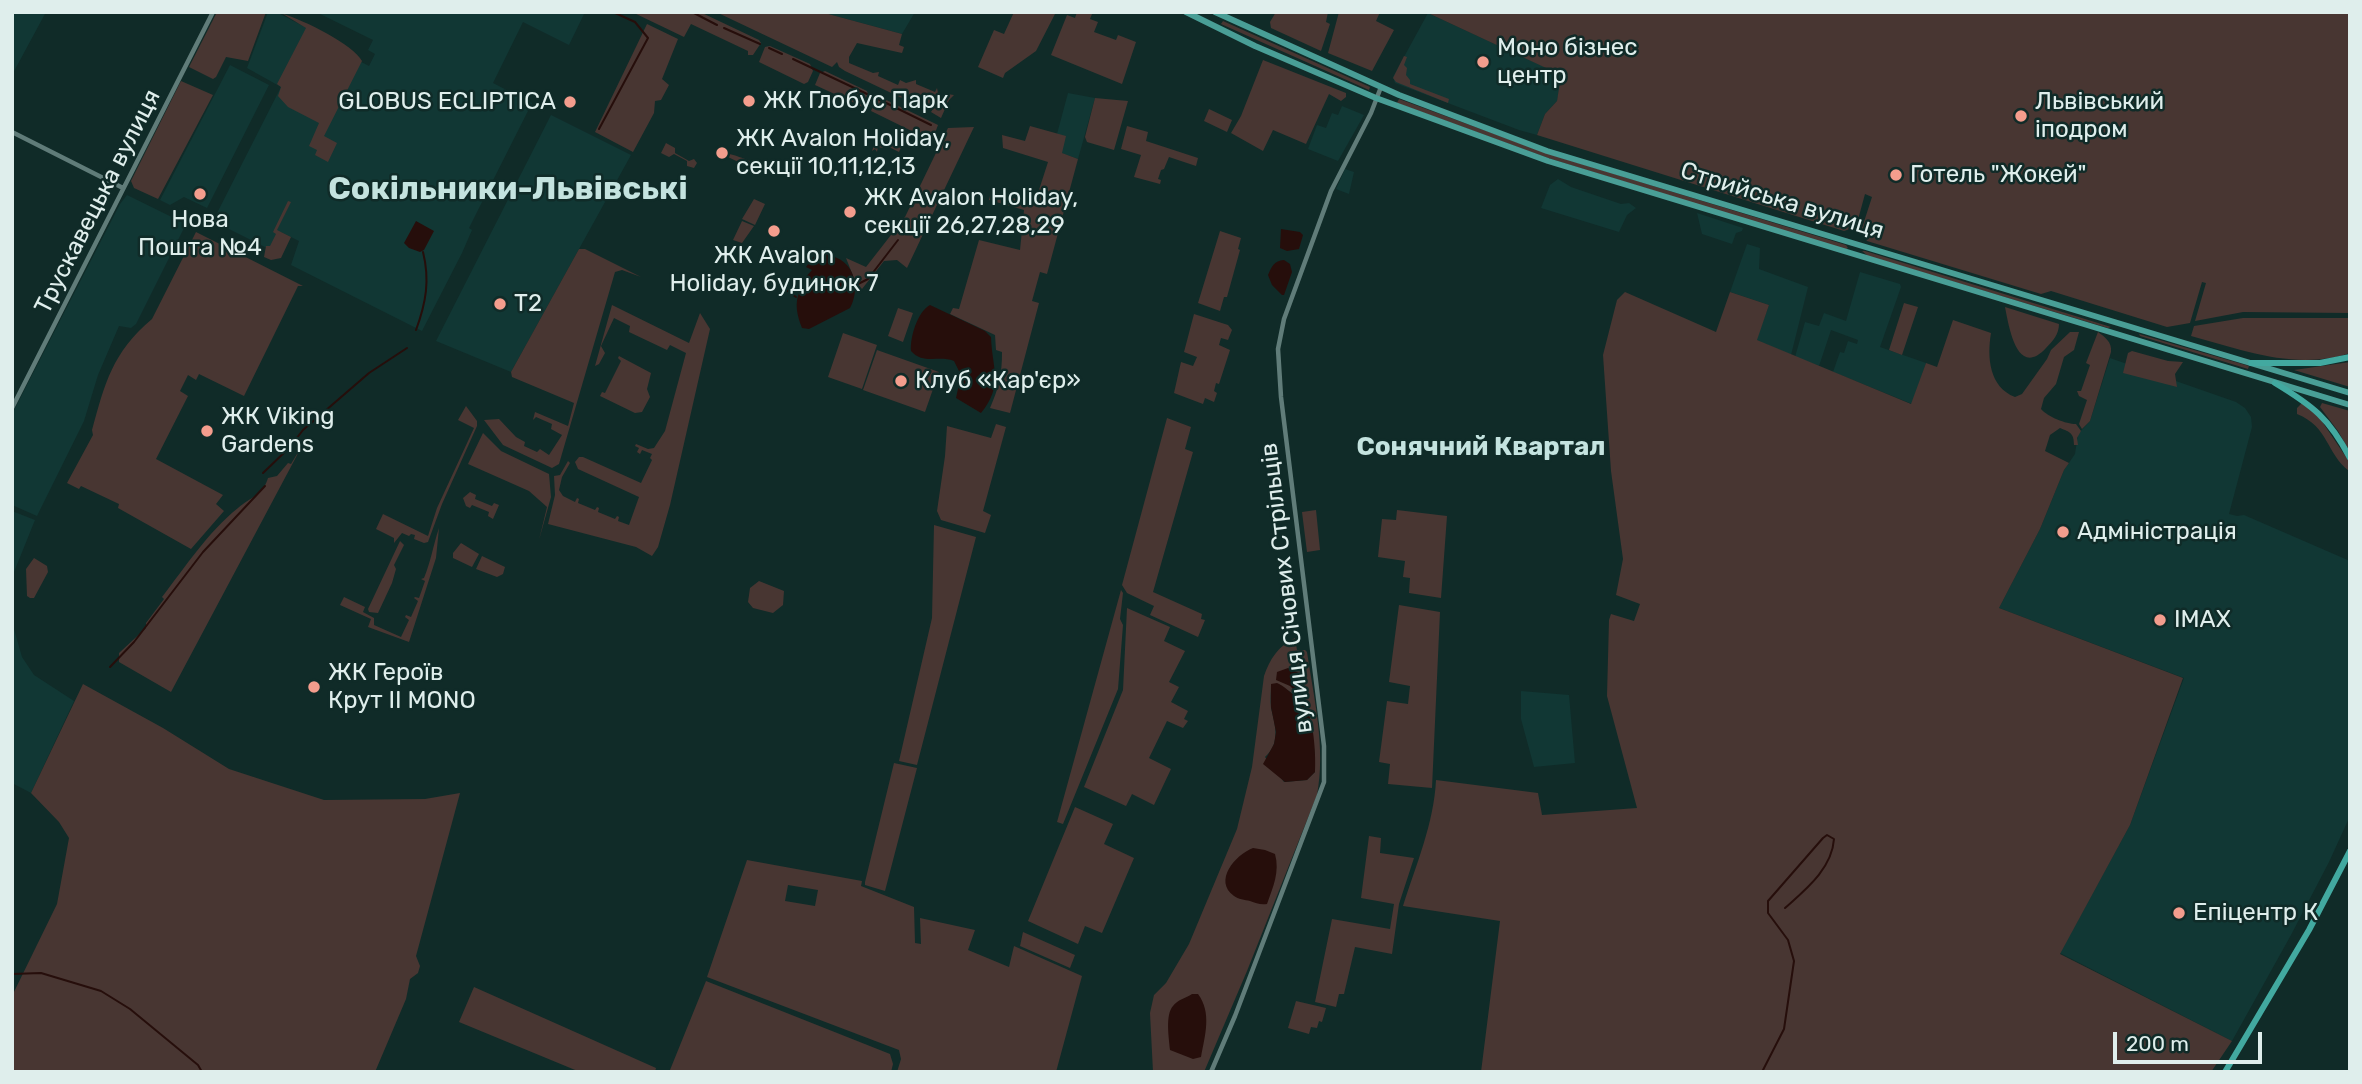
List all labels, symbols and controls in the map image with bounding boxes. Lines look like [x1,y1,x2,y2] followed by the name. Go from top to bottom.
[1497,34,1637,90] place label: Моно бізнес центр
[1475,54,1491,70] marker: Моно бізнес центр
[29,85,167,319] street label: Трускавецька вулиця
[763,87,949,115] place label: ЖК Глобус Парк
[338,88,556,116] place label: GLOBUS ECLIPTICA
[2035,88,2164,144] place label: Львівський іподром
[741,93,757,109] marker: ЖК Глобус Парк
[562,94,578,110] marker: GLOBUS ECLIPTICA
[2013,108,2029,124] marker: Львівський іподром
[736,125,950,181] place label: ЖК Avalon Holiday, секції 10,11,12,13
[714,145,730,161] marker: ЖК Avalon Holiday, секції 10,11,12,13
[1677,156,1887,246] street label: Стрийська вулиця
[1910,161,2086,189] place label: Готель "Жокей"
[1888,167,1904,183] marker: Готель "Жокей"
[328,171,688,209] district label: Сокільники-Львівські
[864,184,1078,240] place label: ЖК Avalon Holiday, секції 26,27,28,29
[192,186,208,202] marker: Нова Пошта №4
[842,204,858,220] marker: ЖК Avalon Holiday, секції 26,27,28,29
[138,206,262,262] place label: Нова Пошта №4
[766,223,782,239] marker: ЖК Avalon Holiday, будинок 7
[669,242,879,298] place label: ЖК Avalon Holiday, будинок 7
[514,290,542,318] place label: T2
[492,296,508,312] marker: T2
[915,367,1081,395] place label: Клуб «Кар'єр»
[893,373,909,389] marker: Клуб «Кар'єр»
[221,403,335,459] place label: ЖК Viking Gardens
[199,423,215,439] marker: ЖК Viking Gardens
[1356,431,1606,463] district label: Сонячний Квартал
[1255,441,1319,735] street label: вулиця Січових Стрільців
[2077,518,2237,546] place label: Адміністрація
[2055,524,2071,540] marker: Адміністрація
[2174,606,2231,634] place label: IMAX
[2152,612,2168,628] marker: IMAX
[328,659,476,715] place label: ЖК Героїв Крут ІІ MONO
[306,679,322,695] marker: ЖК Героїв Крут ІІ MONO
[2193,899,2318,927] place label: Епіцентр К
[2171,905,2187,921] marker: Епіцентр К
[2117,1018,2266,1062] scale bar
[2126,1031,2189,1056] text: 200 m

